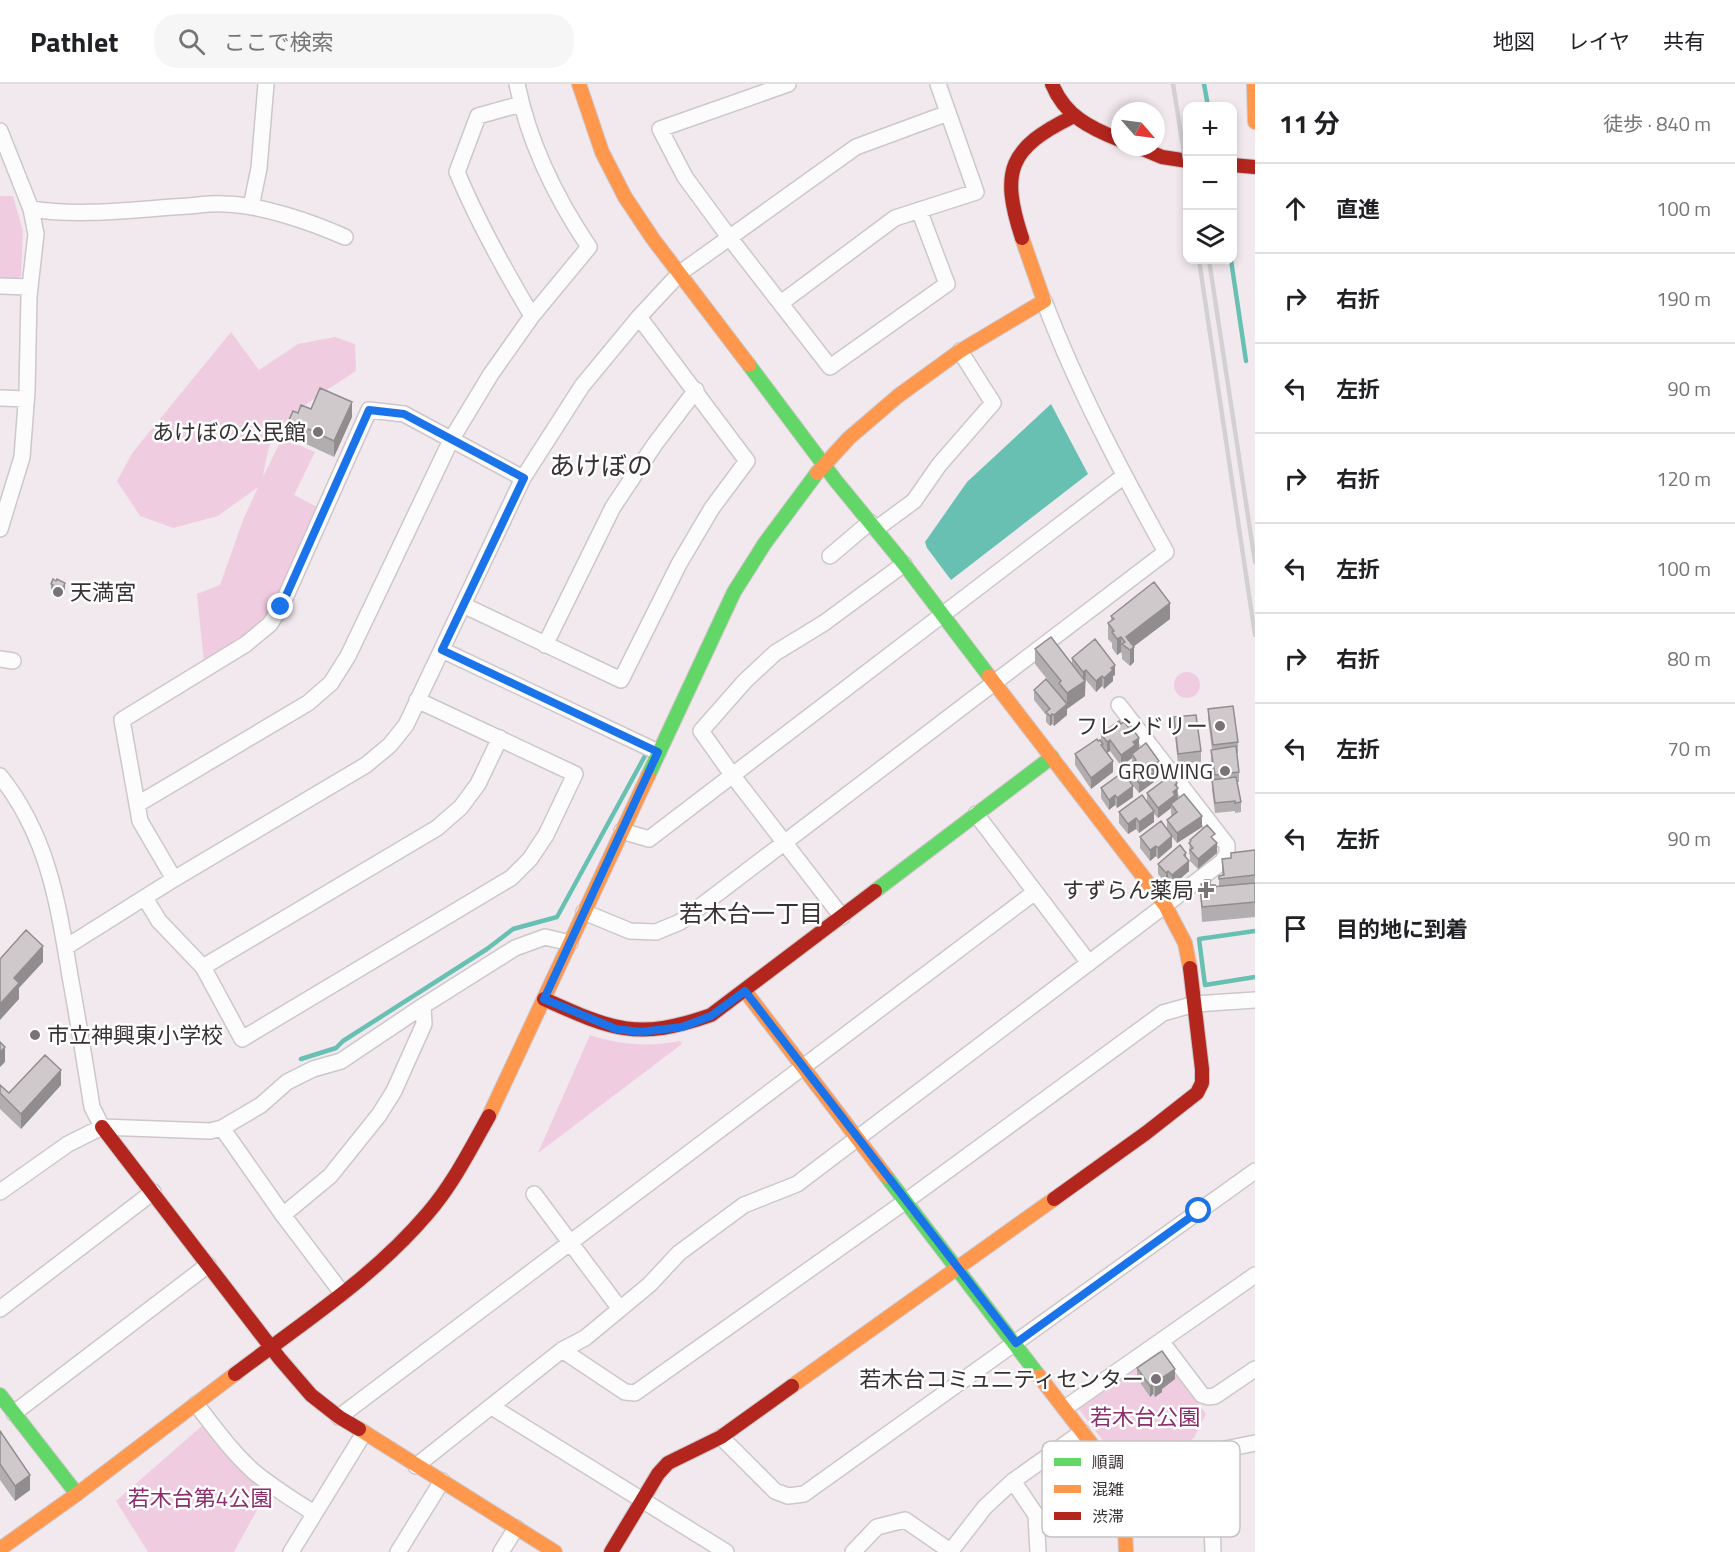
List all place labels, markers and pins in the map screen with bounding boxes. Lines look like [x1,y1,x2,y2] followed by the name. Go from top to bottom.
[152,415,306,449] place label: あけぼの公民館
[311,425,325,439] marker: あけぼの公民館
[70,575,136,609] place label: 天満宮
[51,585,65,599] marker: 天満宮
[1076,709,1208,743] place label: フレンドリー
[1213,719,1227,733] marker: フレンドリー
[1118,754,1213,788] place label: GROWING
[1218,764,1232,778] marker: GROWING
[1062,873,1194,907] place label: すずらん薬局
[1199,883,1213,897] marker: すずらん薬局
[47,1018,223,1052] place label: 市立神興東小学校
[28,1028,42,1042] marker: 市立神興東小学校
[859,1362,1144,1396] place label: 若木台コミュ二ティセンター
[1149,1372,1163,1386] marker: 若木台コミュ二ティセンター

